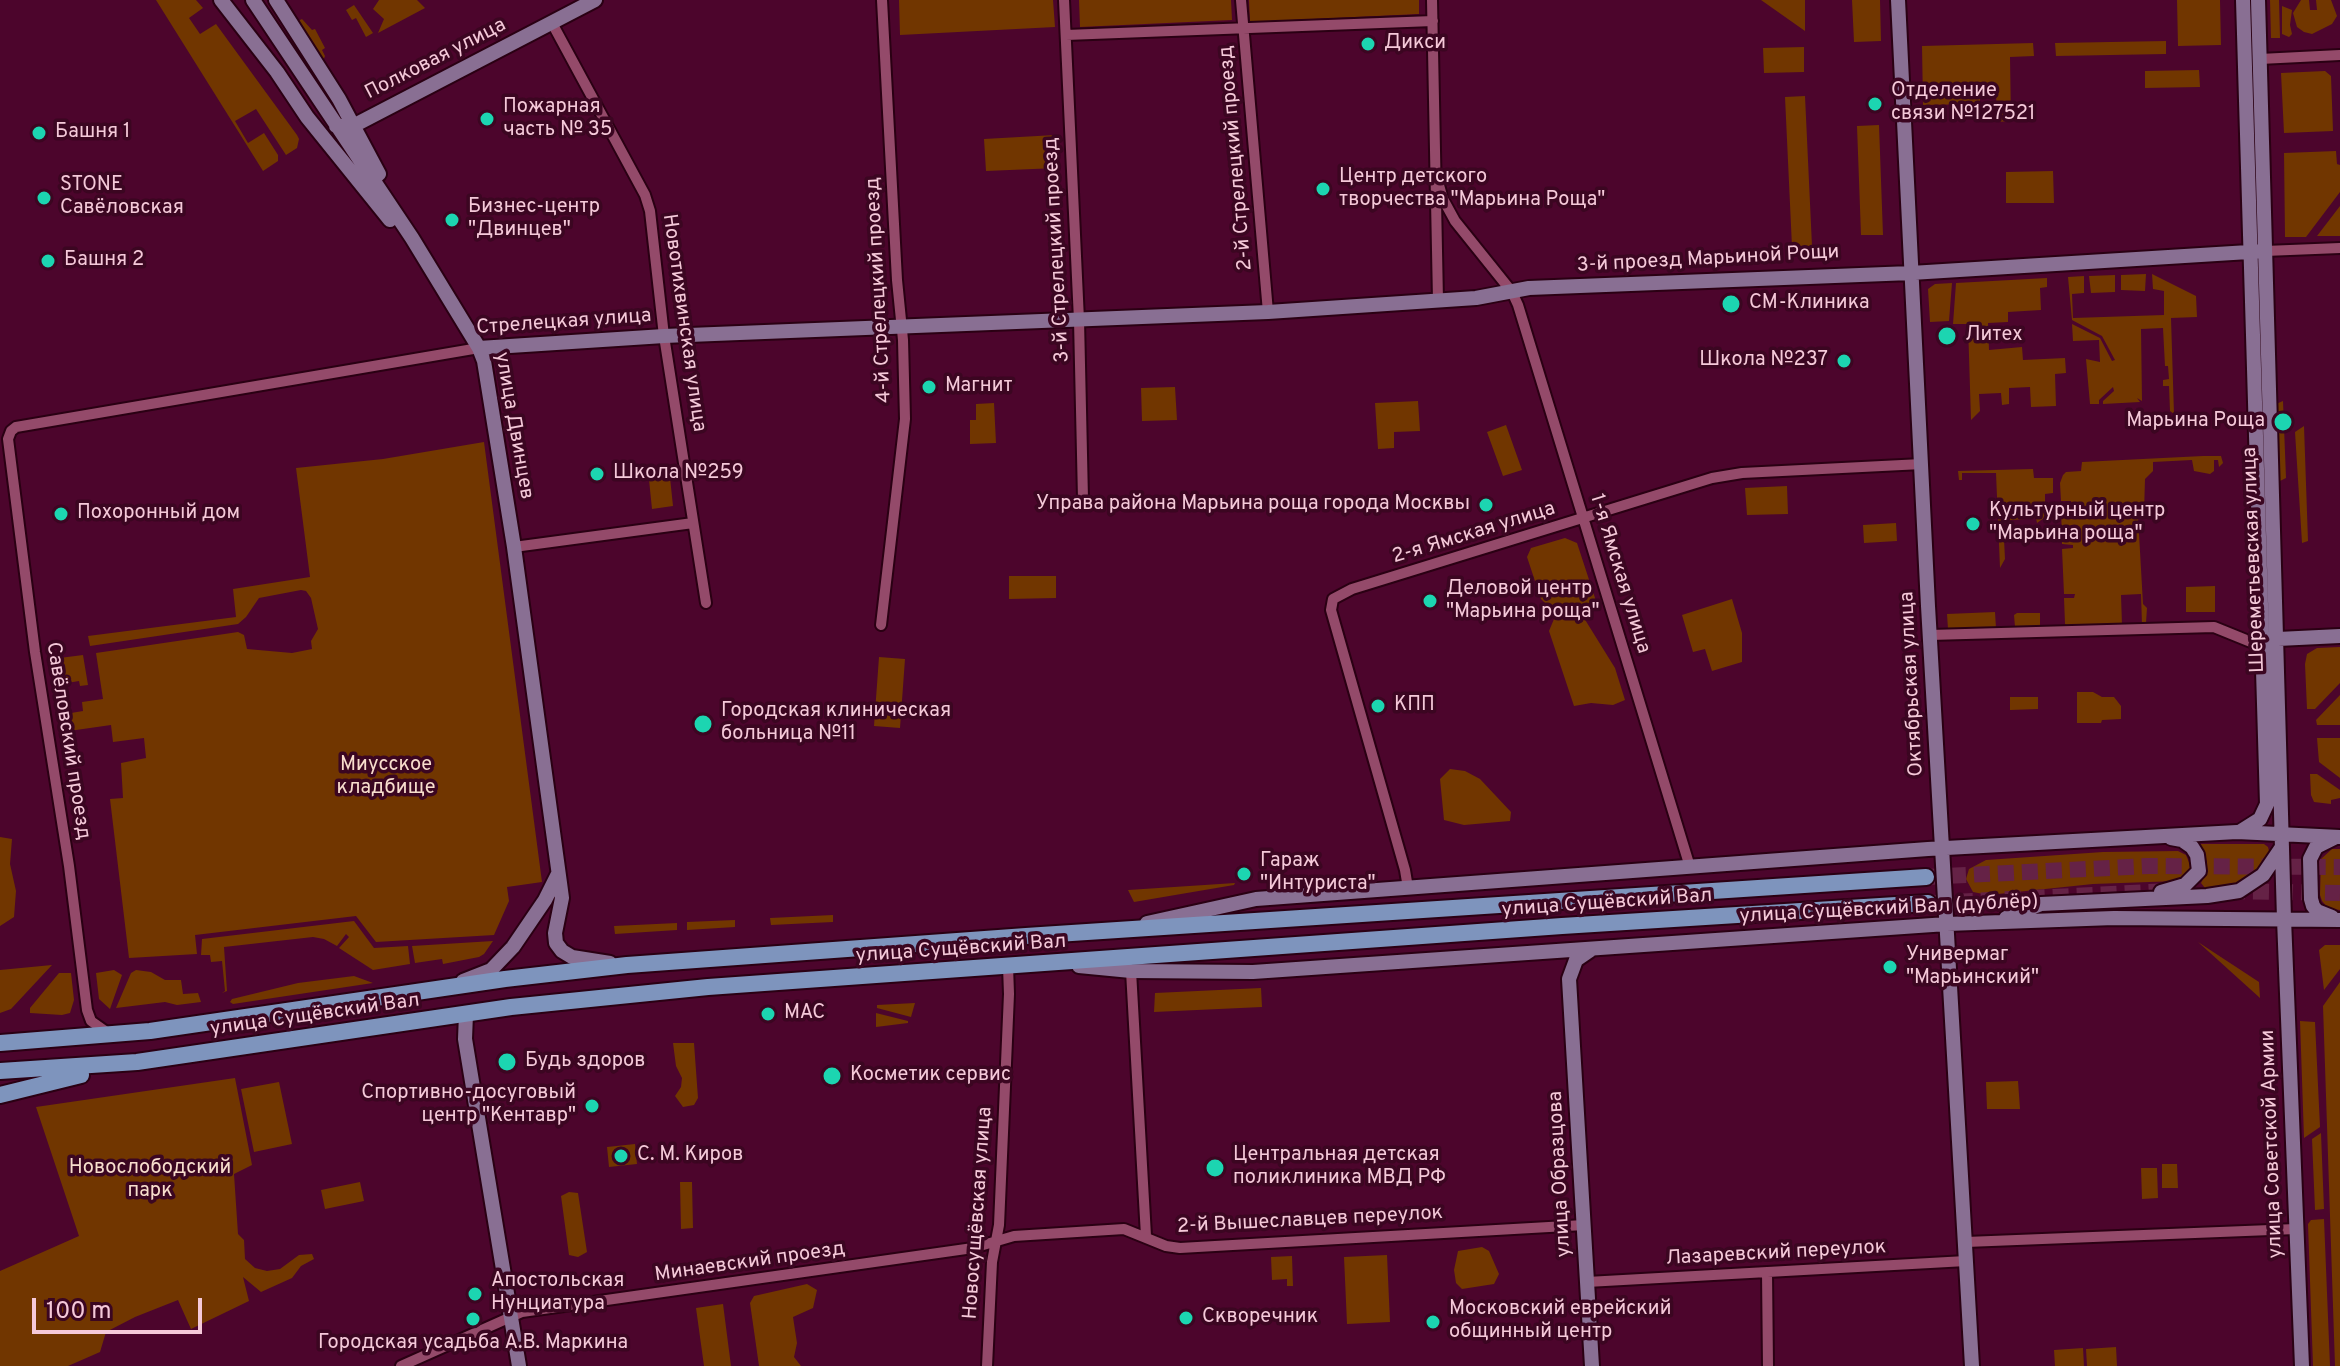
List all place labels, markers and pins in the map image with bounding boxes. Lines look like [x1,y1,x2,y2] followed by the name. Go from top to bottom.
[1384,32,1446,56] place label: Дикси
[1359,35,1377,53] marker: Дикси
[1891,80,2035,127] place label: Отделение связи №127521
[1866,95,1884,113] marker: Отделение связи №127521
[503,96,612,143] place label: Пожарная часть № 35
[478,110,496,128] marker: Пожарная часть № 35
[55,121,130,145] place label: Башня 1
[30,124,48,142] marker: Башня 1
[1339,166,1605,213] place label: Центр детского творчества "Марьина Роща"
[60,174,184,221] place label: STONE Савёловская
[1314,180,1332,198] marker: Центр детского творчества "Марьина Роща"
[35,189,53,207] marker: STONE Савёловская
[468,196,600,243] place label: Бизнес-центр "Двинцев"
[443,211,461,229] marker: Бизнес-центр "Двинцев"
[64,249,144,273] place label: Башня 2
[39,252,57,270] marker: Башня 2
[1749,292,1870,316] place label: СМ-Клиника
[1720,293,1742,315] marker: СМ-Клиника
[1965,324,2023,348] place label: Литех
[1936,325,1958,347] marker: Литех
[1699,349,1828,373] place label: Школа №237
[1835,352,1853,370] marker: Школа №237
[945,375,1013,399] place label: Магнит
[920,378,938,396] marker: Магнит
[2126,410,2265,434] place label: Марьина Роща
[2272,411,2294,433] marker: Марьина Роща
[613,462,744,486] place label: Школа №259
[588,465,606,483] marker: Школа №259
[1036,493,1470,517] place label: Управа района Марьина роща города Москвы
[1477,496,1495,514] marker: Управа района Марьина роща города Москвы
[1989,500,2165,547] place label: Культурный центр "Марьина роща"
[77,502,240,526] place label: Похоронный дом
[52,505,70,523] marker: Похоронный дом
[1964,515,1982,533] marker: Культурный центр "Марьина роща"
[1446,578,1599,625] place label: Деловой центр "Марьина роща"
[1421,592,1439,610] marker: Деловой центр "Марьина роща"
[1394,694,1435,718] place label: КПП
[1369,697,1387,715] marker: КПП
[721,700,951,747] place label: Городская клиническая больница №11
[692,713,714,735] marker: Городская клиническая больница №11
[1260,850,1375,897] place label: Гараж "Интуриста"
[1235,865,1253,883] marker: Гараж "Интуриста"
[1906,944,2039,991] place label: Универмаг "Марьинский"
[1881,958,1899,976] marker: Универмаг "Марьинский"
[784,1002,825,1026] place label: MAC
[759,1005,777,1023] marker: MAC
[525,1050,646,1074] place label: Будь здоров
[496,1051,518,1073] marker: Будь здоров
[850,1064,1011,1088] place label: Косметик сервис
[821,1065,843,1087] marker: Косметик сервис
[361,1082,576,1129] place label: Спортивно-досуговый центр "Кентавр"
[583,1097,601,1115] marker: Спортивно-досуговый центр "Кентавр"
[637,1144,743,1168] place label: С. М. Киров
[1233,1144,1446,1191] place label: Центральная детская поликлиника МВД РФ
[612,1147,630,1165] marker: С. М. Киров
[1204,1157,1226,1179] marker: Центральная детская поликлиника МВД РФ
[491,1270,624,1317] place label: Апостольская Нунциатура
[466,1285,484,1303] marker: Апостольская Нунциатура
[1449,1298,1671,1345] place label: Московский еврейский общинный центр
[1202,1306,1318,1330] place label: Скворечник
[1177,1309,1195,1327] marker: Скворечник
[464,1310,482,1328] marker: Городская усадьба А.В. Маркина
[1424,1313,1442,1331] marker: Московский еврейский общинный центр
[318,1332,628,1356] place label: Городская усадьба А.В. Маркина

